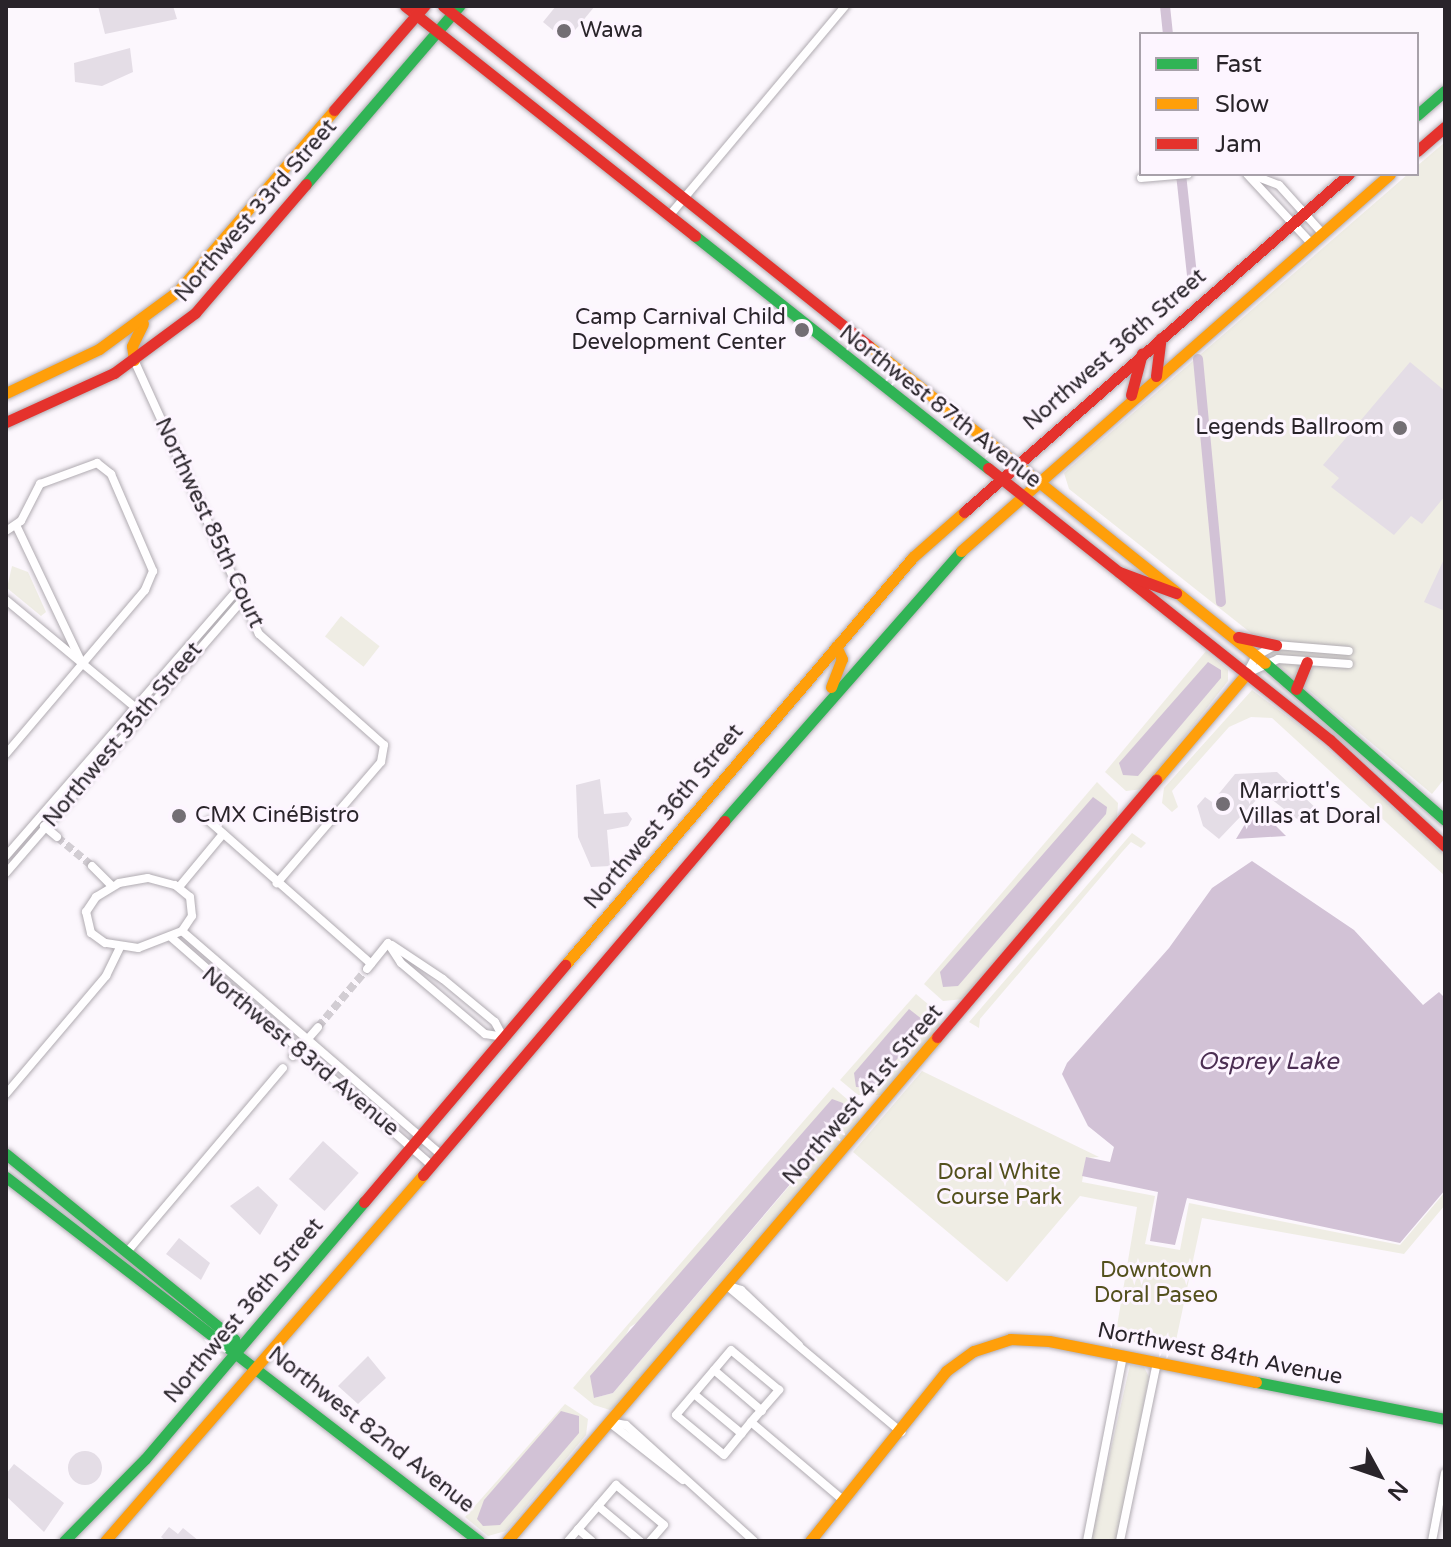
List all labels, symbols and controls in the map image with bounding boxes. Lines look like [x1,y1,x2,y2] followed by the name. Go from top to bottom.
[580,18,643,44] place label: Wawa
[555,22,573,40] marker: Wawa
[1139,32,1419,176] legend
[1215,50,1262,79] text: Fast
[1215,90,1269,119] text: Slow
[170,114,342,308] street label: Northwest 33rd Street
[1215,130,1262,159] text: Jam
[1018,264,1212,436] street label: Northwest 36th Street
[571,304,786,356] place label: Camp Carnival Child Development Center
[834,320,1046,494] street label: Northwest 87th Avenue
[793,321,811,339] marker: Camp Carnival Child Development Center
[149,414,269,632] street label: Northwest 85th Court
[1195,415,1384,441] place label: Legends Ballroom
[1391,419,1409,437] marker: Legends Ballroom
[38,637,208,833] street label: Northwest 35th Street
[579,719,749,915] street label: Northwest 36th Street
[1239,778,1381,830] place label: Marriott's Villas at Doral
[1214,795,1232,813] marker: Marriott's Villas at Doral
[195,803,359,829] place label: CMX CinéBistro
[170,807,188,825] marker: CMX CinéBistro
[196,962,404,1142] street label: Northwest 83rd Avenue
[778,999,948,1191] street label: Northwest 41st Street
[1197,1048,1339,1076] water label: Osprey Lake
[936,1159,1062,1210] park label: Doral White Course Park
[159,1213,329,1409] street label: Northwest 36th Street
[1094,1257,1218,1308] park label: Downtown Doral Paseo
[1095,1317,1345,1391] street label: Northwest 84th Avenue
[263,1341,479,1519] street label: Northwest 82nd Avenue
[1339,1435,1419,1515] north arrow
[1382,1475,1413,1506] text: N

